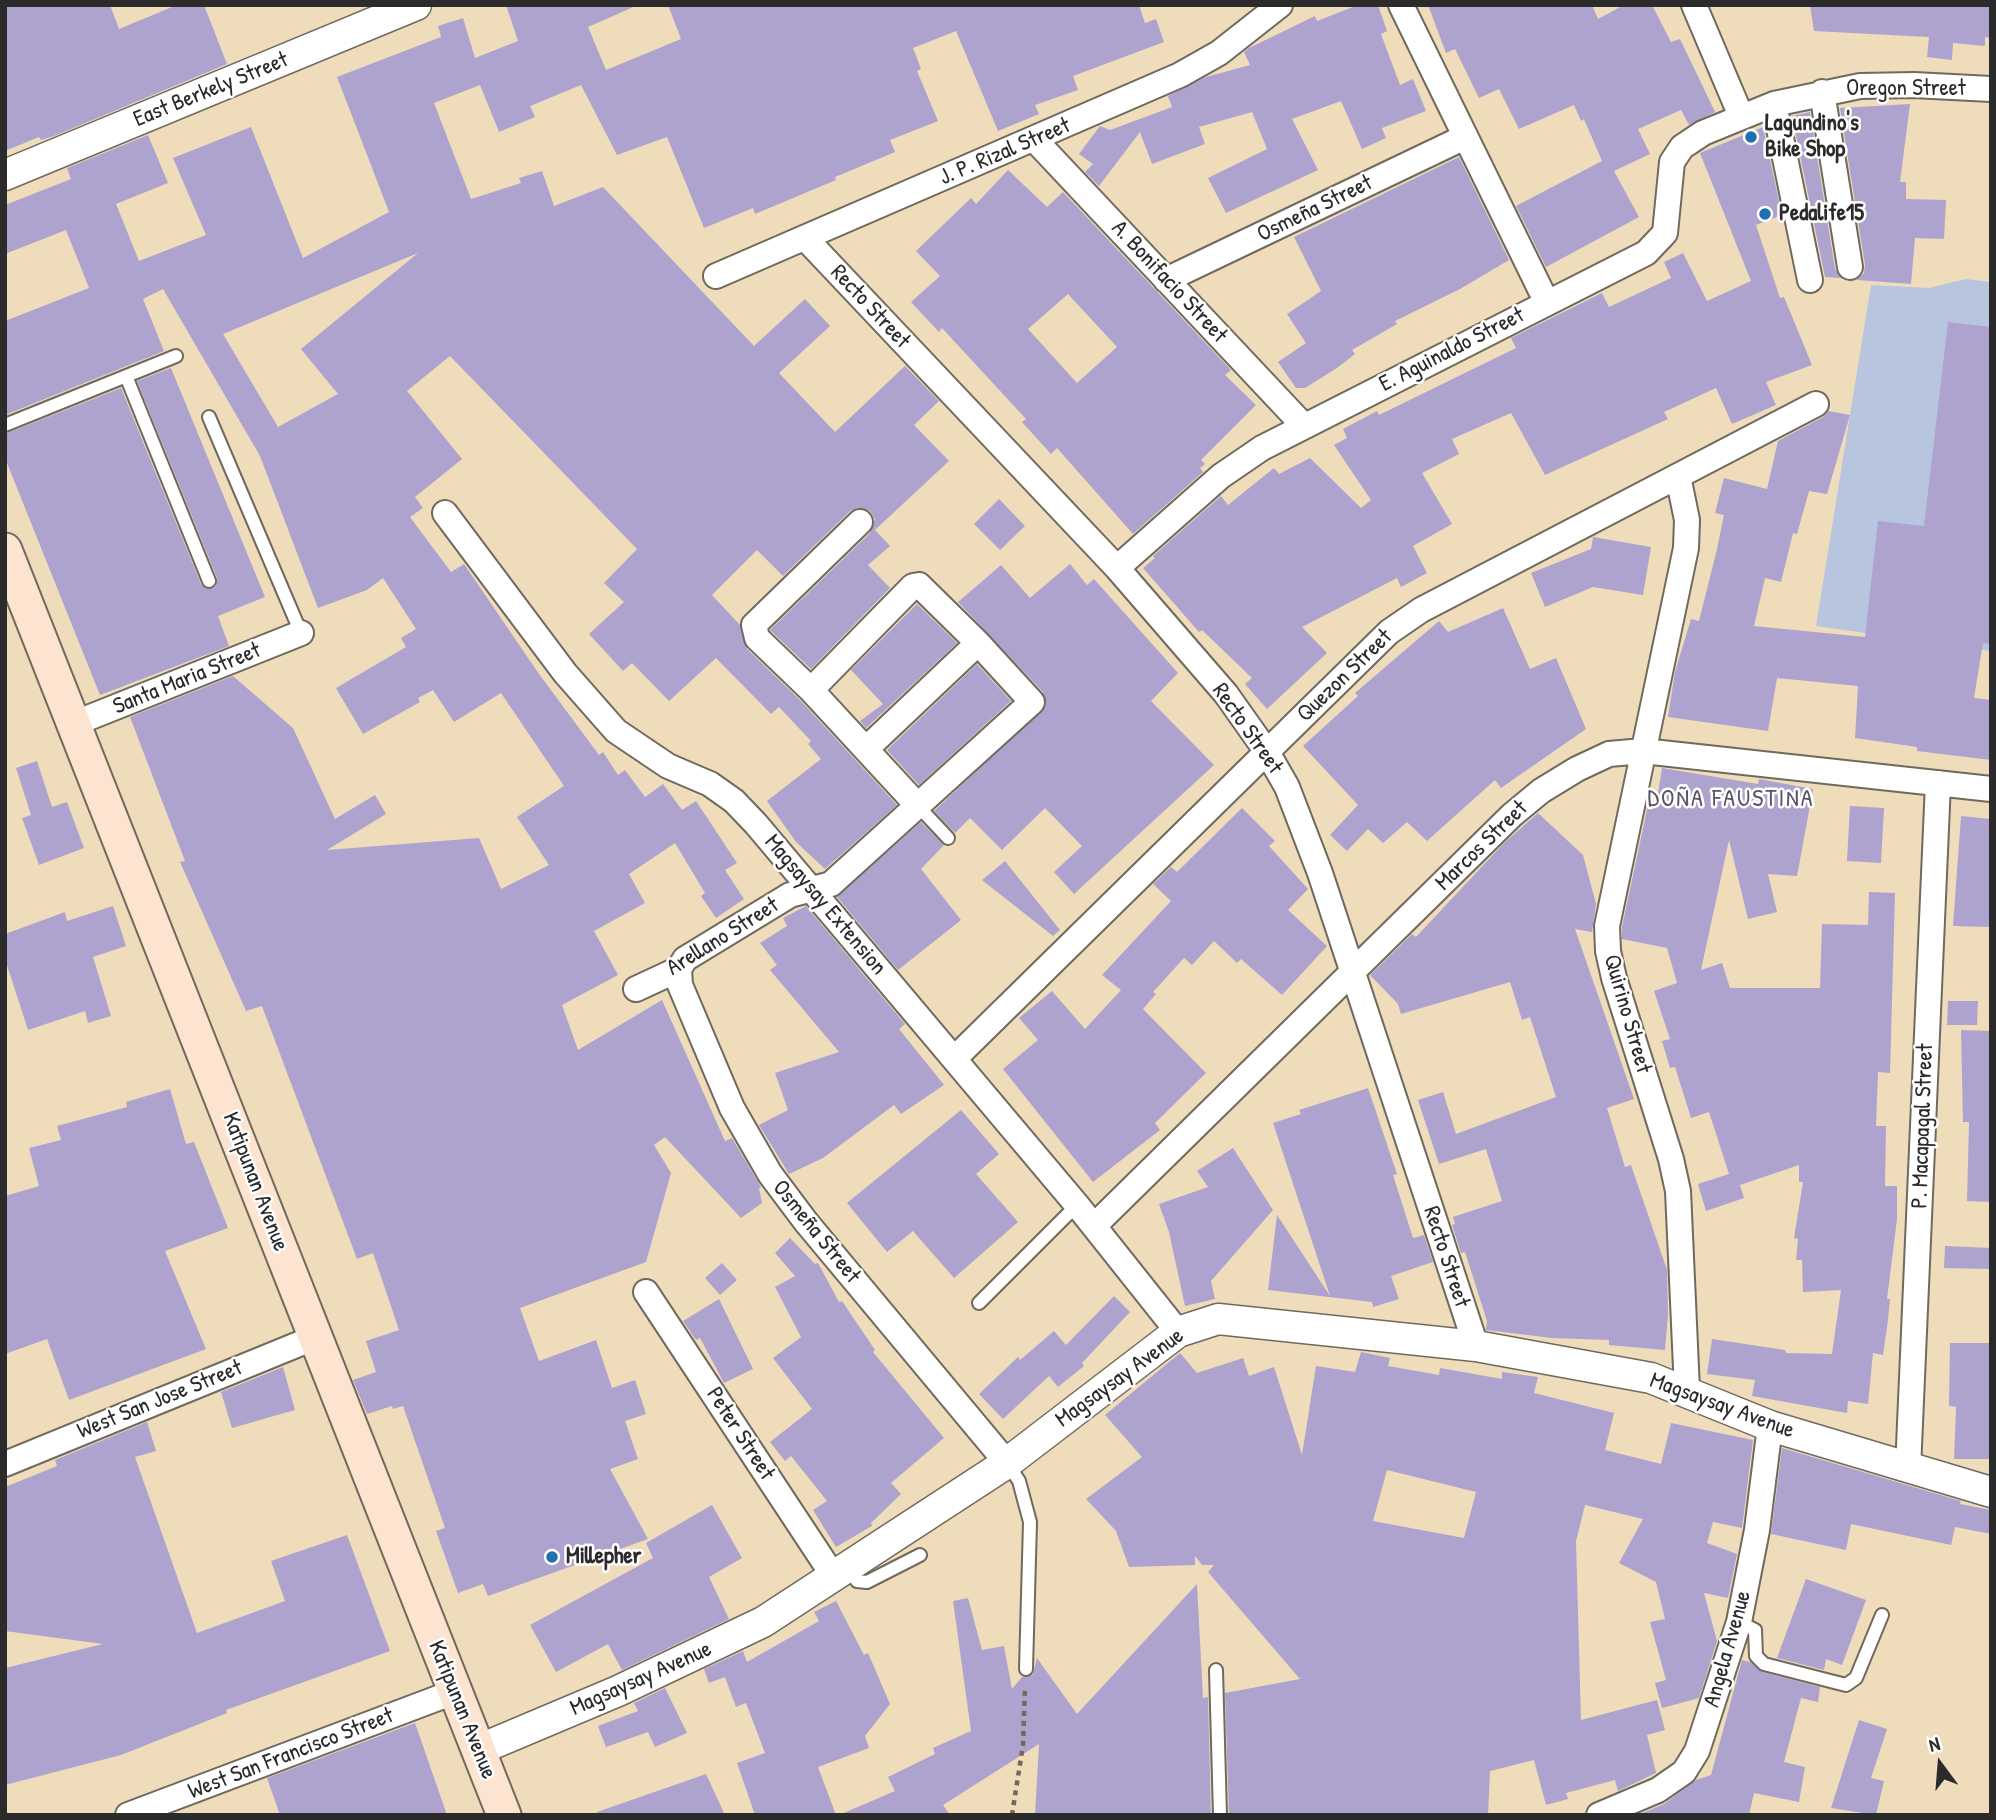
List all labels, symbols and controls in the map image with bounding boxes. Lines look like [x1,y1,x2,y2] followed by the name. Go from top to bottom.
[130,46,292,134] street label: East Berkely Street
[1846,75,1966,103] street label: Oregon Street
[1765,110,1859,164] place label: Lagundino's Bike Shop
[935,112,1075,192] street label: J. P. Rizal Street
[1743,129,1759,145] marker: Lagundino's Bike Shop
[1253,169,1377,249] street label: Osmeña Street
[1779,200,1864,228] place label: Pedalife15
[1757,206,1773,222] marker: Pedalife15
[1105,215,1233,349] street label: A. Bonifacio Street
[824,259,916,355] street label: Recto Street
[1375,302,1529,398] street label: E. Aguinaldo Street
[1292,624,1398,728] street label: Quezon Street
[109,637,265,721] street label: Santa Maria Street
[1206,678,1288,780] street label: Recto Street
[1649,786,1813,814] district label: DOÑA FAUSTINA
[1430,795,1534,897] street label: Marcos Street
[758,829,892,981] street label: Magsaysay Extension
[662,892,784,982] street label: Arellano Street
[1597,952,1657,1076] street label: Quirino Street
[1906,1043,1940,1209] street label: P. Macapagal Street
[216,1109,294,1255] street label: Katipunan Avenue
[766,1175,866,1289] street label: Osmeña Street
[1417,1203,1475,1311] street label: Recto Street
[1051,1322,1189,1434] street label: Magsaysay Avenue
[74,1354,246,1446] street label: West San Jose Street
[1646,1367,1798,1445] street label: Magsaysay Avenue
[700,1382,780,1486] street label: Peter Street
[566,1543,641,1571] place label: Millepher
[544,1549,560,1565] marker: Millepher
[1698,1588,1758,1710] street label: Angela Avenue
[566,1636,716,1722] street label: Magsaysay Avenue
[422,1637,502,1783] street label: Katipunan Avenue
[185,1702,397,1806] street label: West San Francisco Street
[1905,1729,1975,1799] north arrow
[1926,1730,1943,1758] text: N

